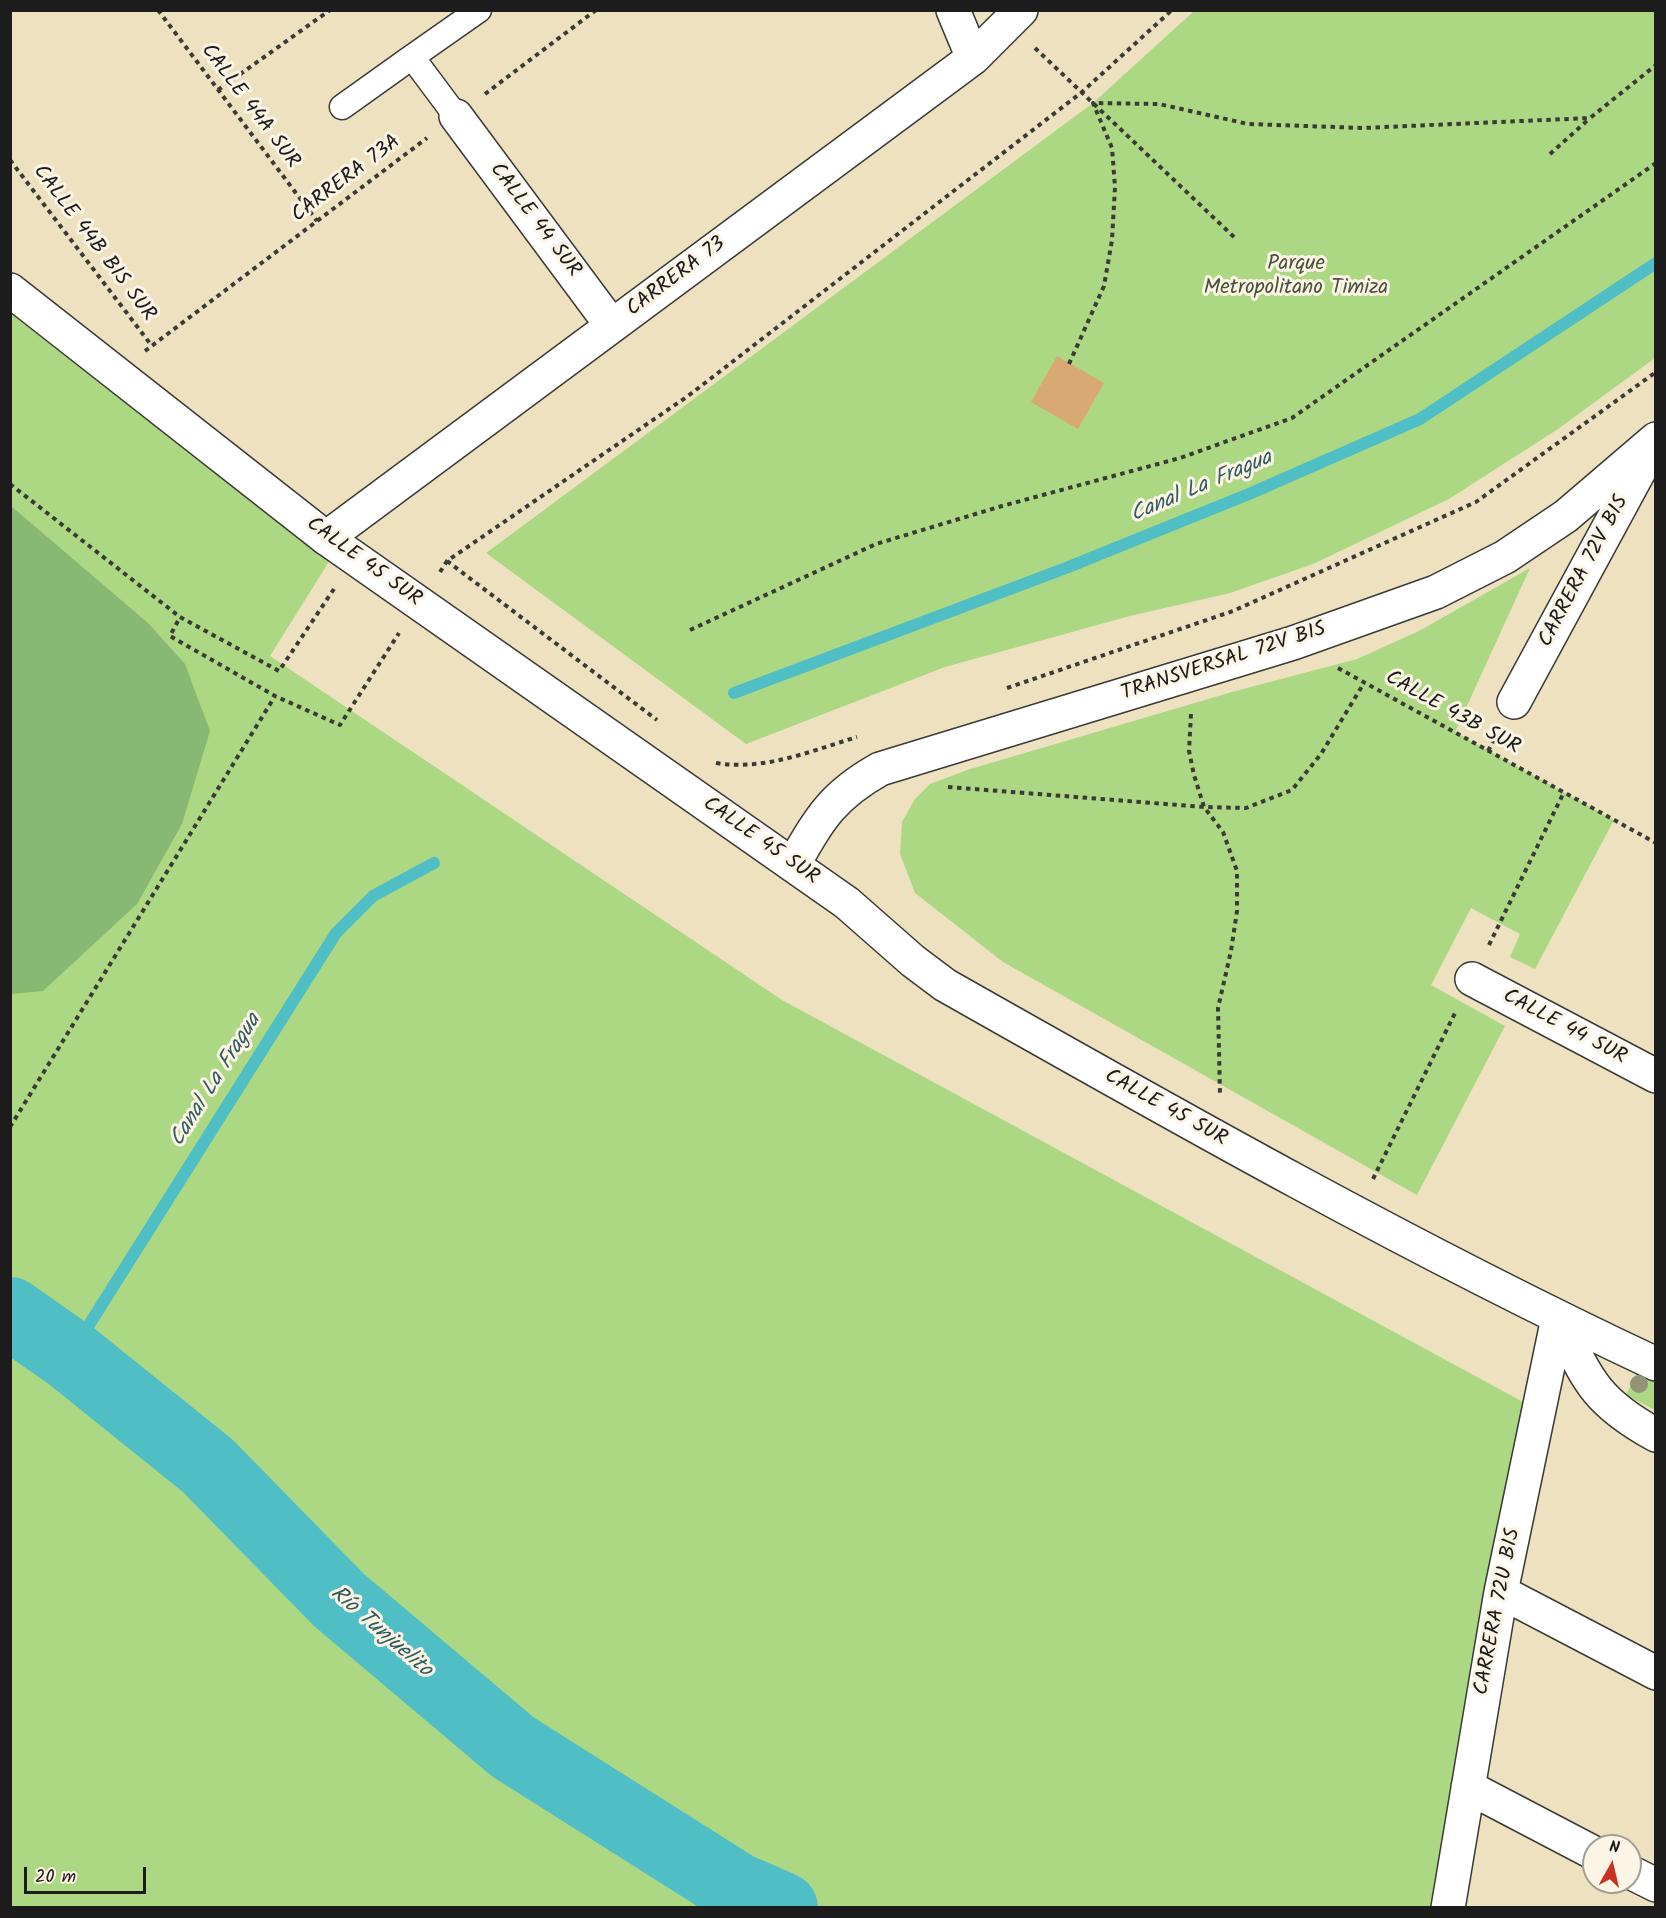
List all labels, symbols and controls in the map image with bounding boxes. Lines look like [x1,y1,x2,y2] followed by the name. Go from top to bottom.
[194,40,304,174] street label: CALLE 44A SUR
[287,131,407,229] street label: CARRERA 73A
[483,159,585,283] street label: CALLE 44 SUR
[26,161,160,327] street label: CALLE 44B BIS SUR
[623,233,731,323] street label: CARRERA 73
[1204,252,1388,302] park label: Parque Metropolitano Timiza
[1127,446,1277,530] water label: Canal La Fragua
[1534,492,1636,652] street label: CARRERA 72V BIS
[300,513,426,613] street label: CALLE 45 SUR
[1118,618,1330,708] street label: TRANSVERSAL 72V BIS
[1380,667,1524,761] street label: CALLE 43B SUR
[697,793,823,891] street label: CALLE 45 SUR
[1498,985,1630,1071] street label: CALLE 44 SUR
[166,1010,268,1152] water label: Canal La Fragua
[1099,1065,1231,1153] street label: CALLE 45 SUR
[1470,1526,1528,1698] street label: CARRERA 72U BIS
[324,1582,436,1684] water label: Río Tunjuelito
[1582,1834,1642,1894] north arrow
[1608,1835,1621,1861] text: N
[27,1855,148,1893] scale bar
[35,1863,76,1892] text: 20 m

